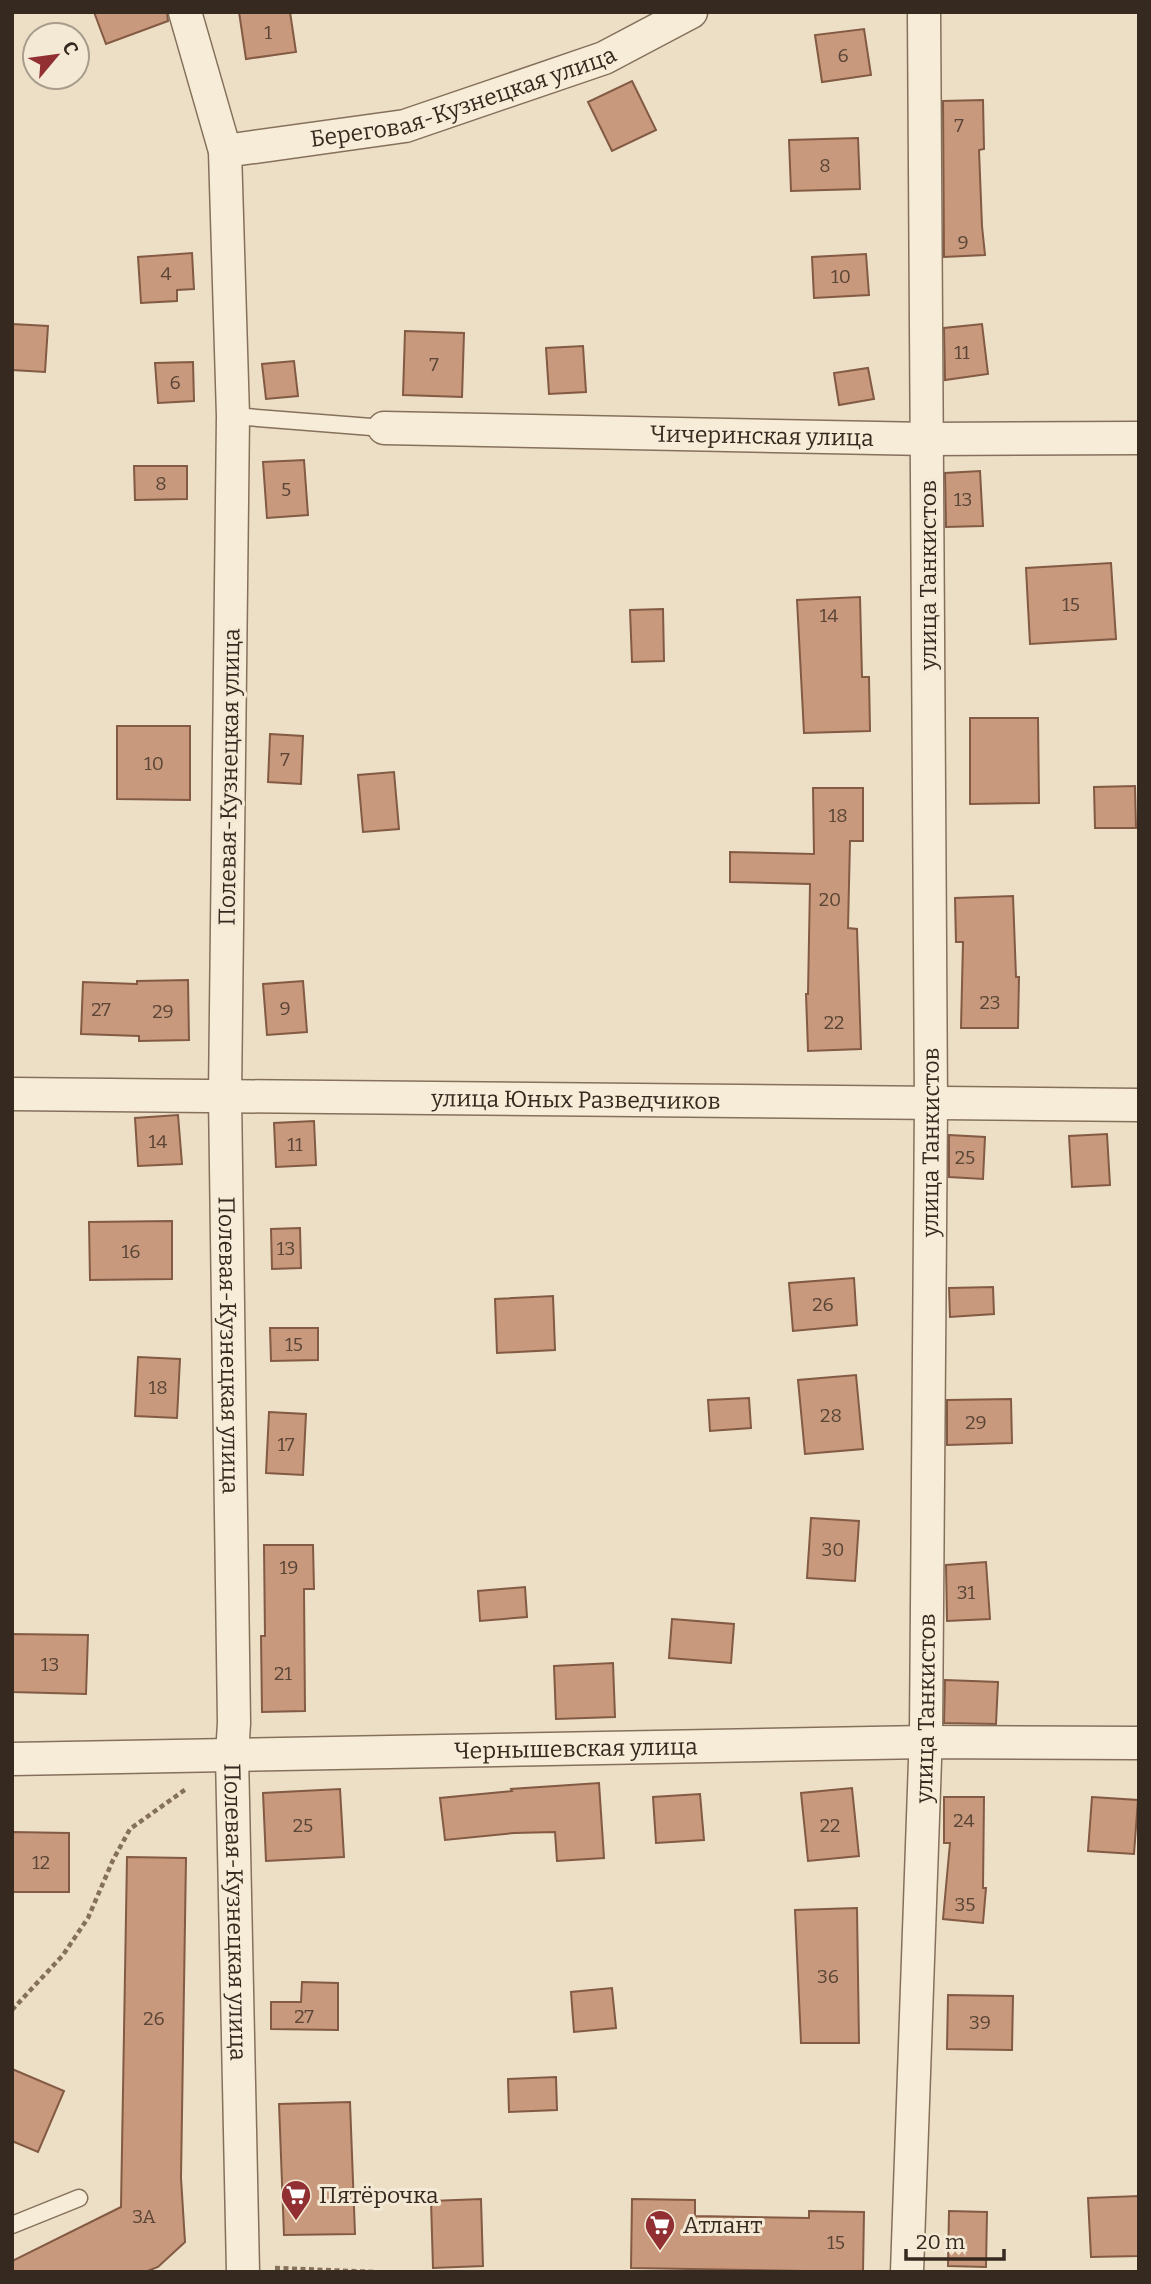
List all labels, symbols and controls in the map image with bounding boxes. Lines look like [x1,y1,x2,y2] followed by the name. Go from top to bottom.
[21,21,91,91] north arrow
[264,21,272,44] house number: 1
[57,37,83,59] text: С
[309,40,621,153] street label: Береговая-Кузнецкая улица
[837,44,849,67] house number: 6
[954,114,964,137] house number: 7
[819,154,831,177] house number: 8
[957,231,969,254] house number: 9
[160,262,172,285] house number: 4
[831,265,851,288] house number: 10
[954,341,970,364] house number: 11
[429,353,439,376] house number: 7
[169,371,181,394] house number: 6
[650,419,874,452] street label: Чичеринская улица
[155,472,167,495] house number: 8
[281,478,291,501] house number: 5
[914,480,942,671] street label: улица Танкистов
[954,488,972,511] house number: 13
[1062,593,1080,616] house number: 15
[820,604,838,627] house number: 14
[212,628,246,926] street label: Полевая-Кузнецкая улица
[280,748,290,771] house number: 7
[144,752,164,775] house number: 10
[828,804,848,827] house number: 18
[819,888,841,911] house number: 20
[979,991,1001,1014] house number: 23
[279,997,291,1020] house number: 9
[91,998,111,1021] house number: 27
[152,1000,174,1023] house number: 29
[824,1011,844,1034] house number: 22
[916,1047,945,1238] street label: улица Танкистов
[430,1084,721,1115] street label: улица Юных Разведчиков
[149,1130,167,1153] house number: 14
[287,1133,303,1156] house number: 11
[955,1146,975,1169] house number: 25
[212,1196,245,1494] street label: Полевая-Кузнецкая улица
[277,1237,295,1260] house number: 13
[122,1240,140,1263] house number: 16
[812,1293,834,1316] house number: 26
[285,1333,303,1356] house number: 15
[148,1376,168,1399] house number: 18
[820,1404,842,1427] house number: 28
[965,1411,987,1434] house number: 29
[277,1433,295,1456] house number: 17
[821,1538,845,1561] house number: 30
[280,1556,298,1579] house number: 19
[957,1581,976,1604] house number: 31
[909,1613,941,1805] street label: улица Танкистов
[41,1653,59,1676] house number: 13
[274,1662,292,1685] house number: 21
[454,1732,698,1765] street label: Чернышевская улица
[218,1763,253,2061] street label: Полевая-Кузнецкая улица
[953,1809,975,1832] house number: 24
[293,1814,313,1837] house number: 25
[820,1814,840,1837] house number: 22
[32,1851,50,1874] house number: 12
[955,1893,975,1916] house number: 35
[817,1965,839,1988] house number: 36
[294,2005,314,2028] house number: 27
[143,2007,165,2030] house number: 26
[969,2011,991,2034] house number: 39
[279,2178,313,2222] supermarket icon: Пятёрочка
[319,2181,439,2209] place label: Пятёрочка
[132,2205,156,2228] house number: 3А
[643,2208,677,2252] supermarket icon: Атлант
[683,2211,762,2239] place label: Атлант
[906,2218,1004,2262] scale bar
[916,2229,965,2255] text: 20 m
[827,2231,845,2254] house number: 15

